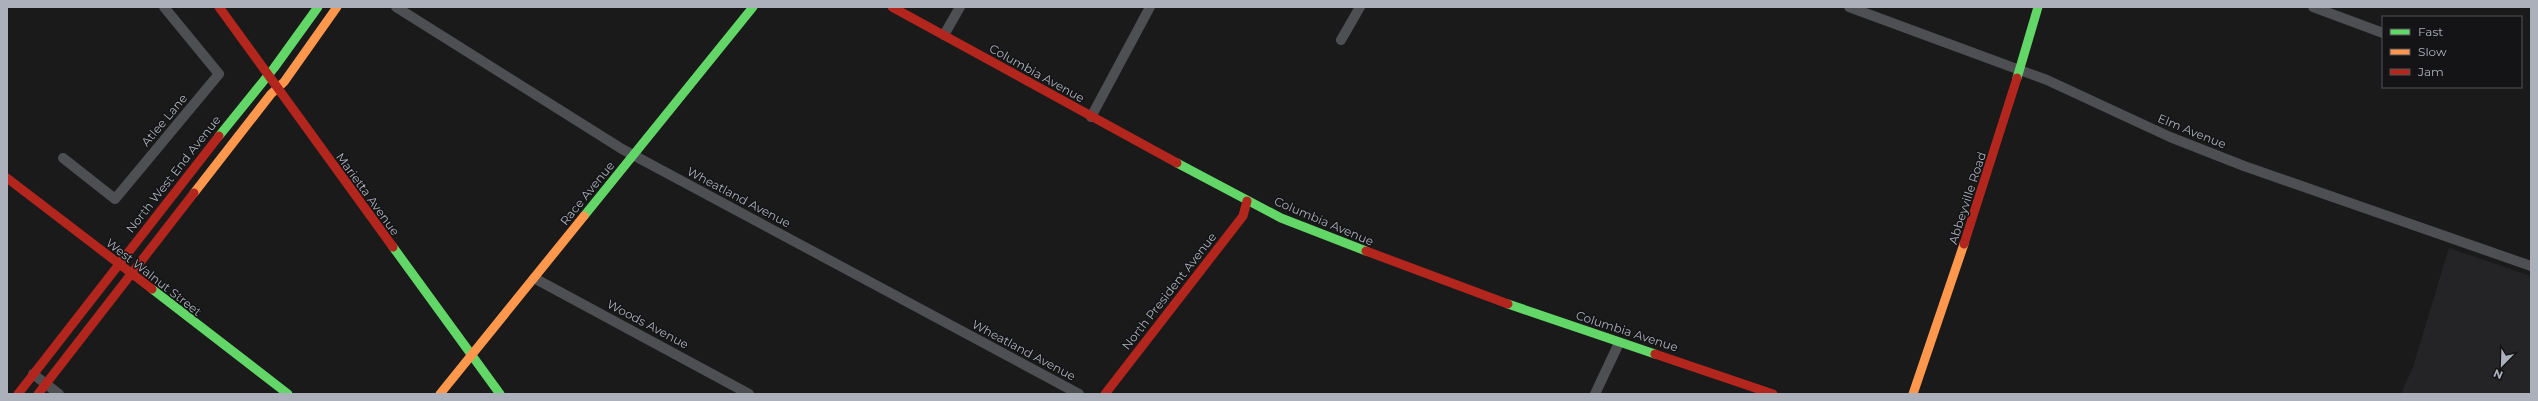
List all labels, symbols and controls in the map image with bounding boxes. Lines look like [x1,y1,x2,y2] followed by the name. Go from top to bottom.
[2382,16,2522,88] legend
[2418,24,2443,39] text: Fast
[987,41,1087,105] street label: Columbia Avenue
[2418,44,2447,59] text: Slow
[2417,64,2444,79] text: Jam
[138,91,190,149] street label: Atlee Lane
[2156,110,2228,152] street label: Elm Avenue
[122,112,224,236] street label: North West End Avenue
[333,150,403,238] street label: Marietta Avenue
[1945,150,1989,246] street label: Abbeyville Road
[557,158,617,228] street label: Race Avenue
[685,163,793,231] street label: Wheatland Avenue
[1272,193,1376,249] street label: Columbia Avenue
[1119,229,1219,353] street label: North President Avenue
[103,235,205,319] street label: West Walnut Street
[605,296,691,352] street label: Woods Avenue
[1574,307,1680,355] street label: Columbia Avenue
[970,316,1078,384] street label: Wheatland Avenue
[2482,345,2522,385] north arrow
[2491,366,2505,382] text: N

